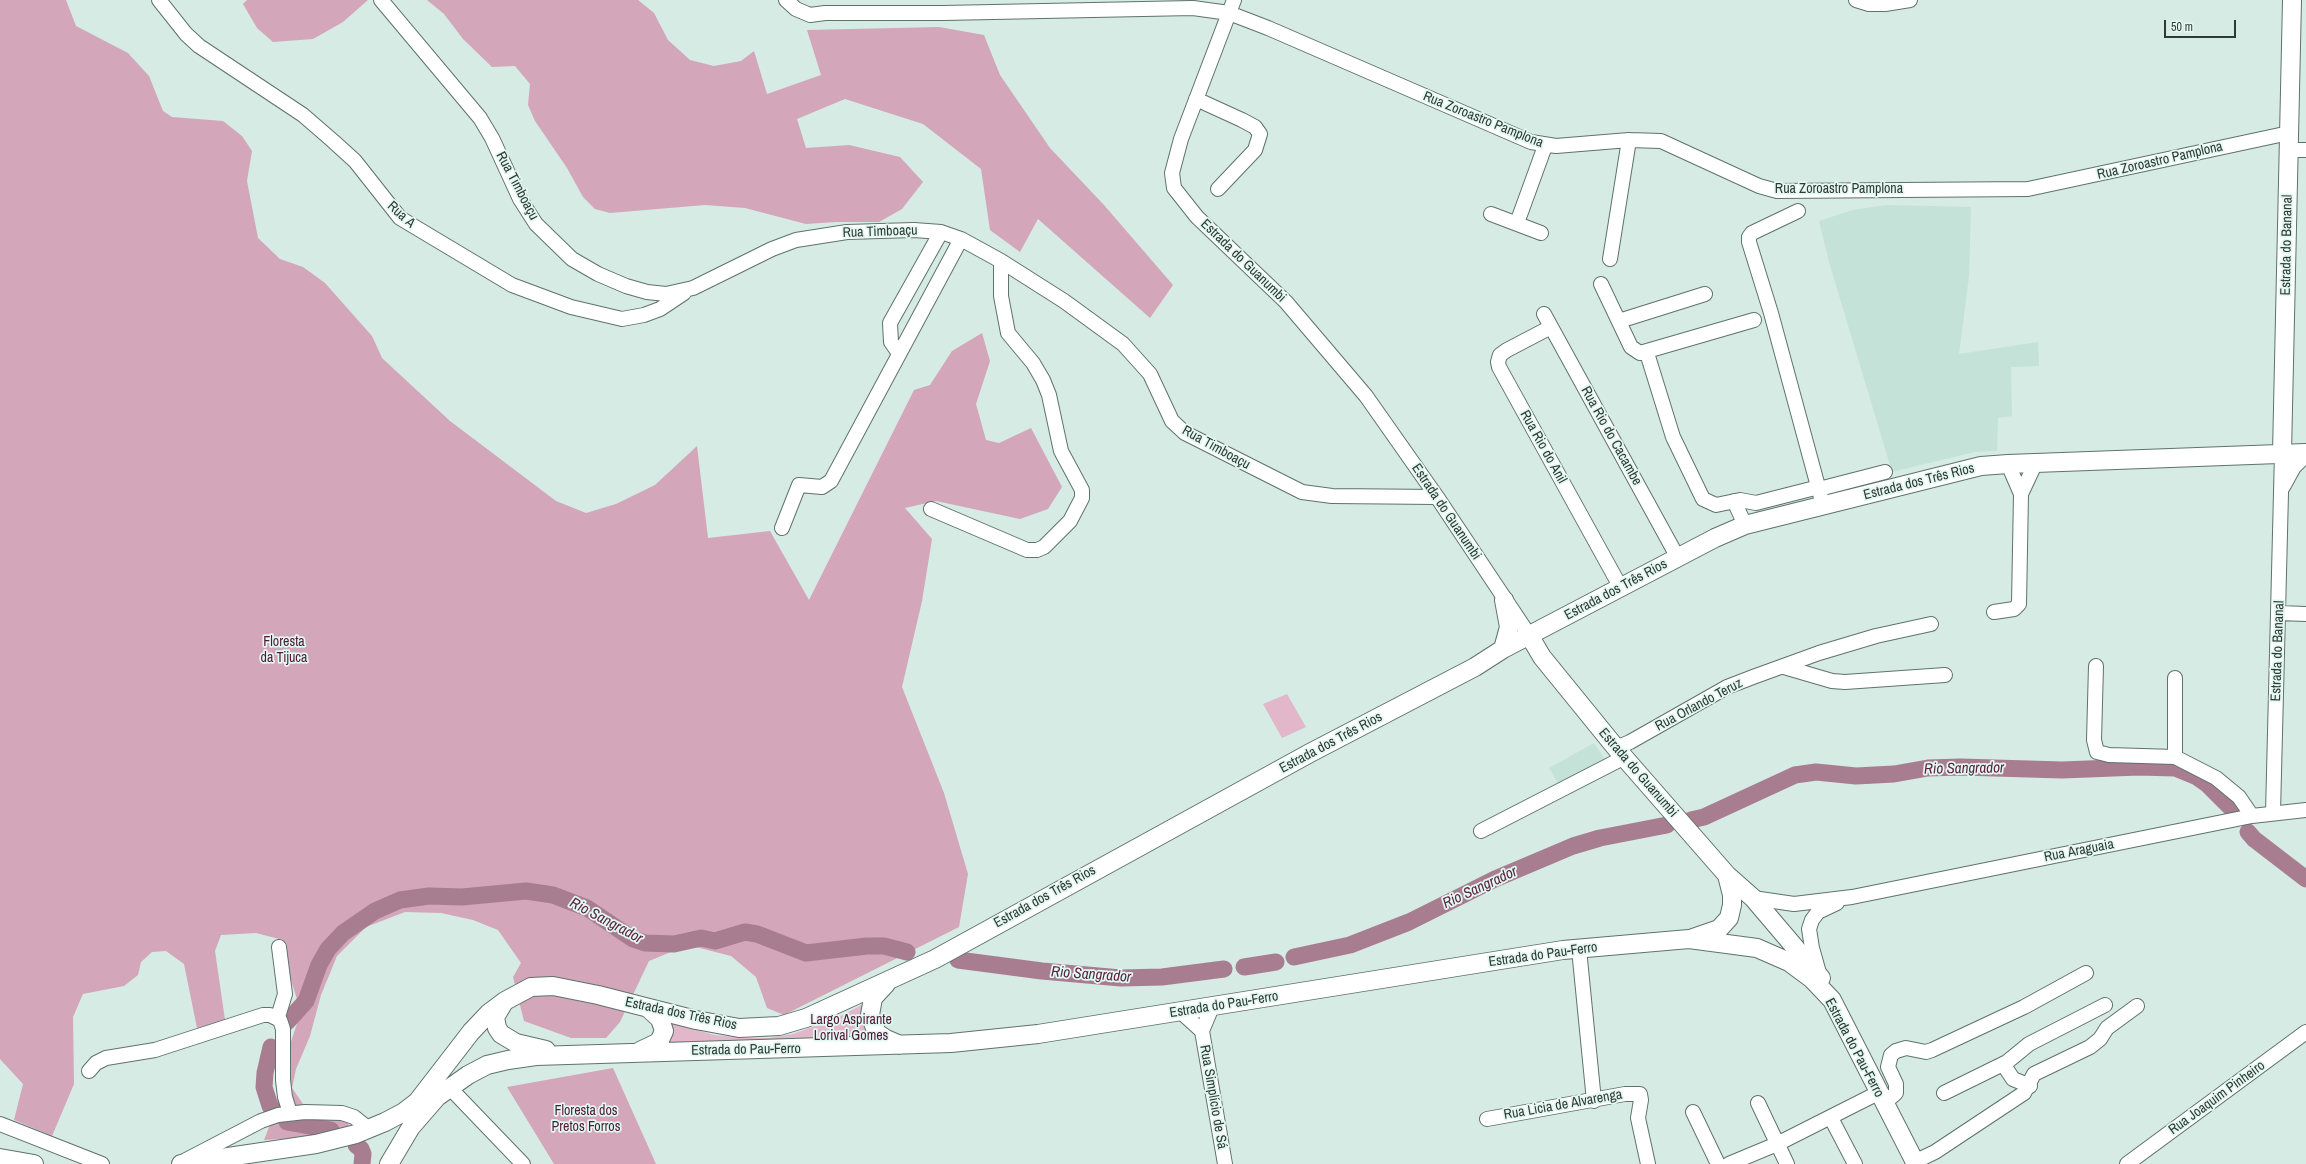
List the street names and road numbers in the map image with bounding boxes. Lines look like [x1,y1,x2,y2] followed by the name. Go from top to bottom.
[1420,88,1546,152] street label: Rua Zoroastro Pamplona
[2096,138,2224,184] street label: Rua Zoroastro Pamplona
[492,149,542,223] street label: Rua Timboaçu
[1775,181,1903,197] street label: Rua Zoroastro Pamplona
[2278,194,2296,296] street label: Estrada do Bananal
[384,198,418,232] street label: Rua A
[1197,216,1289,306] street label: Estrada do Guanumbi
[842,222,918,242] street label: Rua Timboaçu
[1577,384,1645,488] street label: Rua Rio do Cacambe
[1516,407,1570,487] street label: Rua Rio do Anil
[1179,422,1253,474] street label: Rua Timboaçu
[1862,460,1976,504] street label: Estrada dos Três Rios
[1408,461,1484,563] street label: Estrada do Guanumbi
[1562,556,1670,624] street label: Estrada dos Três Rios
[2268,600,2288,702] street label: Estrada do Bananal
[1653,675,1745,735] street label: Rua Orlando Teruz
[1277,709,1385,777] street label: Estrada dos Três Rios
[1595,725,1681,821] street label: Estrada do Guanumbi
[2043,836,2115,866] street label: Rua Araguaia
[991,862,1099,932] street label: Estrada dos Três Rios
[1487,939,1599,971] street label: Estrada do Pau-Ferro
[1168,988,1280,1022] street label: Estrada do Pau-Ferro
[624,994,738,1034] street label: Estrada dos Três Rios
[1821,996,1887,1100] street label: Estrada do Pau-Ferro
[691,1041,801,1059] street label: Estrada do Pau-Ferro
[1196,1044,1230,1150] street label: Rua Simplício de Sá
[2166,1057,2268,1139] street label: Rua Joaquim Pinheiro
[1502,1086,1624,1124] street label: Rua Licia de Alvarenga

